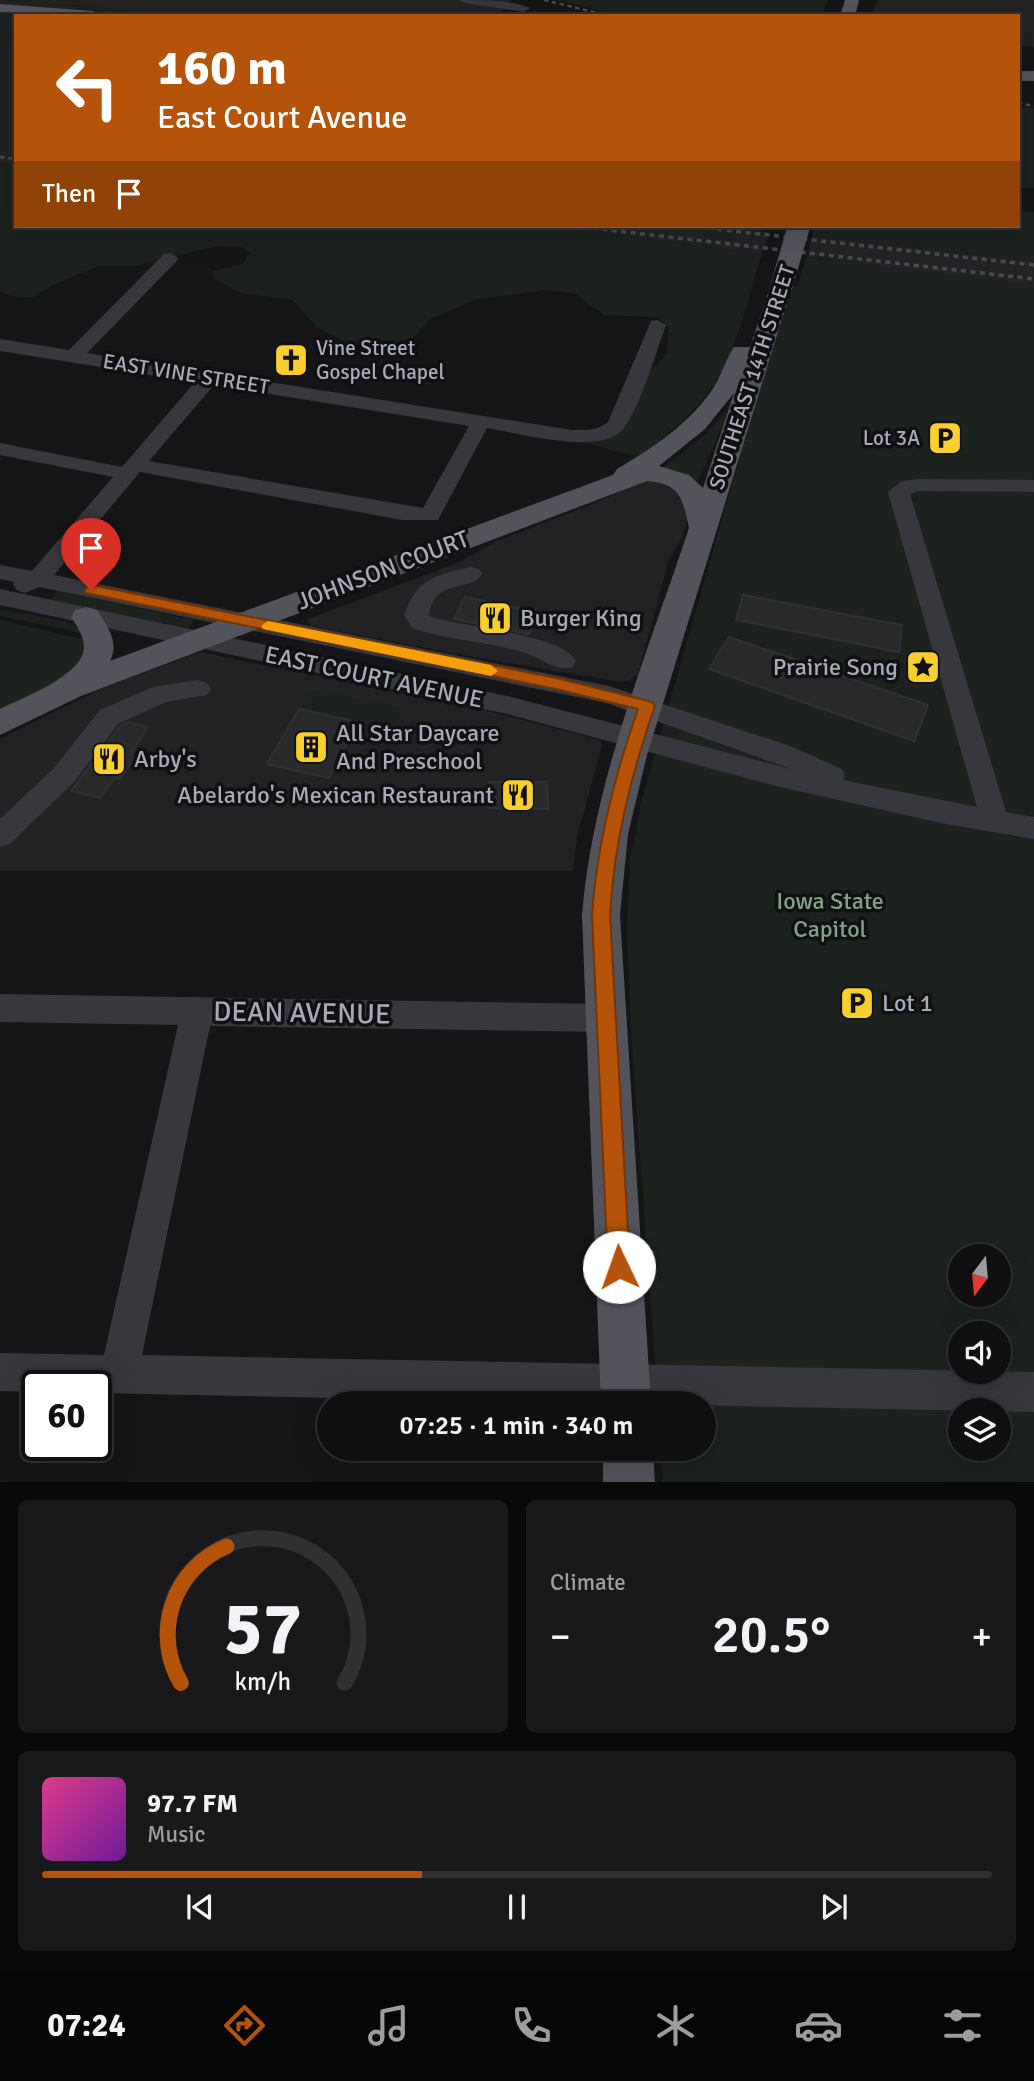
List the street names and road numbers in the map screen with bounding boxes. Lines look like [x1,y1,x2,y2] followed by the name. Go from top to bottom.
[703,261,801,493] street label: SOUTHEAST 14TH STREET
[101,348,272,400] street label: EAST VINE STREET
[293,523,473,617] street label: JOHNSON COURT
[262,639,486,715] street label: EAST COURT AVENUE
[213,994,391,1032] street label: DEAN AVENUE

